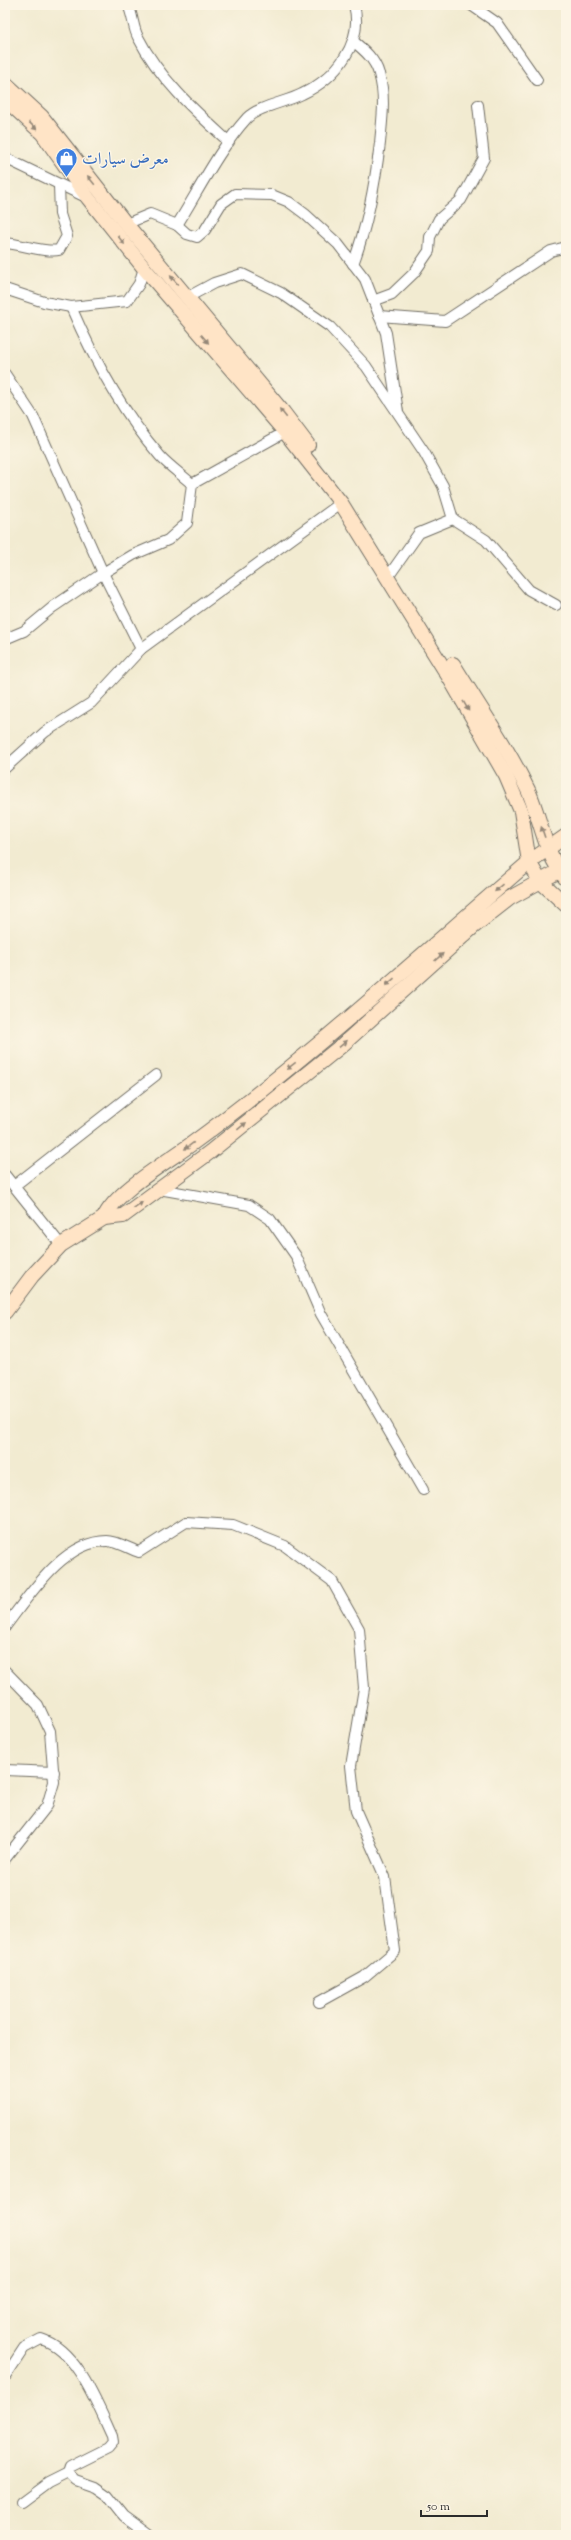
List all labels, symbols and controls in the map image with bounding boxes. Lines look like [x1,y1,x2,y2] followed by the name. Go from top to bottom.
[28,121,38,130] one-way arrow
[54,145,80,178] shop icon: معرض سيارات
[82,148,169,172] place label: معرض سيارات
[86,175,95,186] one-way arrow
[117,234,125,245] one-way arrow
[169,275,178,286] one-way arrow
[201,333,210,344] one-way arrow
[279,407,288,418] one-way arrow
[462,700,469,712] one-way arrow
[539,825,545,837] one-way arrow
[494,883,504,892] one-way arrow
[435,953,444,962] one-way arrow
[385,977,395,986] one-way arrow
[337,1039,348,1048] one-way arrow
[285,1061,296,1070] one-way arrow
[236,1122,247,1130] one-way arrow
[183,1142,194,1150] one-way arrow
[133,1200,144,1209] one-way arrow
[421,2492,487,2518] scale bar
[426,2498,450,2516] text: 50 m

